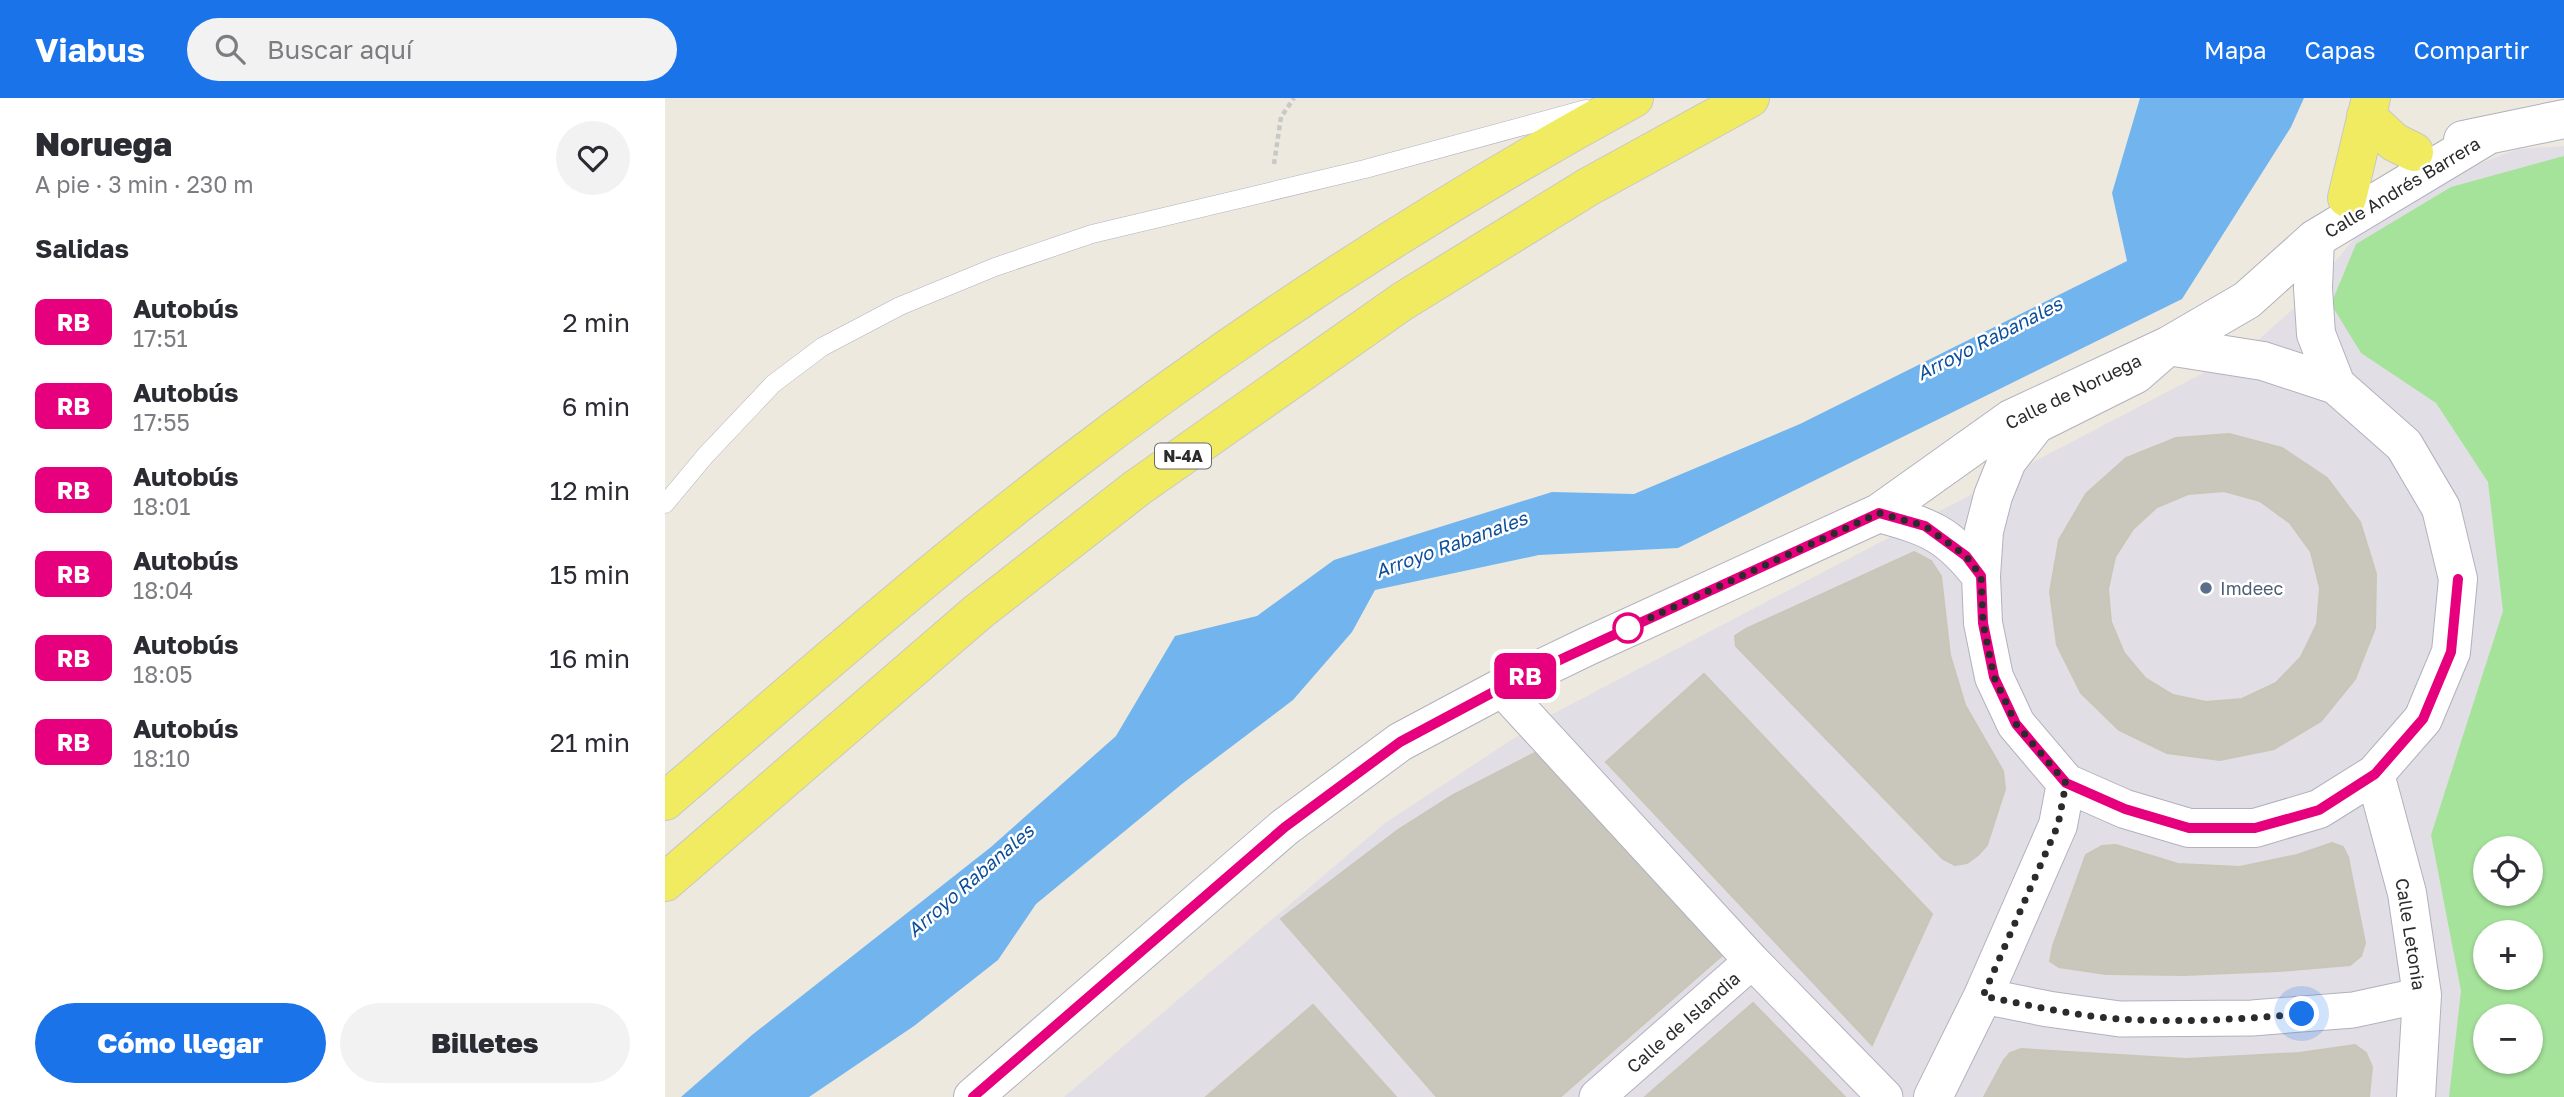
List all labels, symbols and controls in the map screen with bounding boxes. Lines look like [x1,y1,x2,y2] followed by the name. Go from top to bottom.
[187,18,677,81] search box
[35,30,145,69] text: Viabus
[211,30,249,68] icon: search
[267,34,413,65] text: Buscar aquí
[2204,35,2267,64] text: Mapa
[2305,35,2375,64] text: Capas
[2413,35,2529,64] text: Compartir
[556,121,630,195] button: heart
[35,124,172,163] text: Noruega
[2320,132,2484,242] street label: Calle Andrés Barrera
[35,170,254,198] text: A pie · 3 min · 230 m
[35,233,129,264] text: Salidas
[1912,291,2066,385] water label: Arroyo Rabanales
[133,293,239,324] text: Autobús
[57,307,90,336] text: RB
[562,307,630,338] text: 2 min
[133,324,188,352] text: 17:51
[2001,349,2145,433] street label: Calle de Noruega
[133,377,239,408] text: Autobús
[57,391,90,420] text: RB
[562,391,630,422] text: 6 min
[133,408,190,436] text: 17:55
[1155,444,1211,468] road number: N-4A
[133,461,239,492] text: Autobús
[57,475,90,504] text: RB
[550,475,630,506] text: 12 min
[133,492,191,520] text: 18:01
[1372,506,1531,582] water label: Arroyo Rabanales
[133,545,239,576] text: Autobús
[57,559,90,588] text: RB
[550,559,630,590] text: 15 min
[133,576,193,604] text: 18:04
[2220,577,2284,599] place label: Imdeec
[2198,580,2214,596] marker: Imdeec
[1613,613,1643,643] unlabelled marker
[133,629,239,660] text: Autobús
[57,643,90,672] text: RB
[549,643,630,674] text: 16 min
[1493,653,1557,699] line badge: RB
[133,660,193,688] text: 18:05
[1508,661,1542,690] text: RB
[133,713,239,744] text: Autobús
[57,727,90,756] text: RB
[550,727,630,758] text: 21 min
[133,744,191,772] text: 18:10
[902,818,1039,941] water label: Arroyo Rabanales
[2473,836,2543,1074] map controls
[2473,836,2543,906] button: locate
[2391,876,2431,992] street label: Calle Letonia
[2473,920,2543,990] button: +
[1622,967,1744,1077] street label: Calle de Islandia
[2284,996,2319,1031] your location
[35,1003,326,1083] button: Cómo llegar
[340,1003,630,1083] button: Billetes
[2473,1004,2543,1074] button: −

